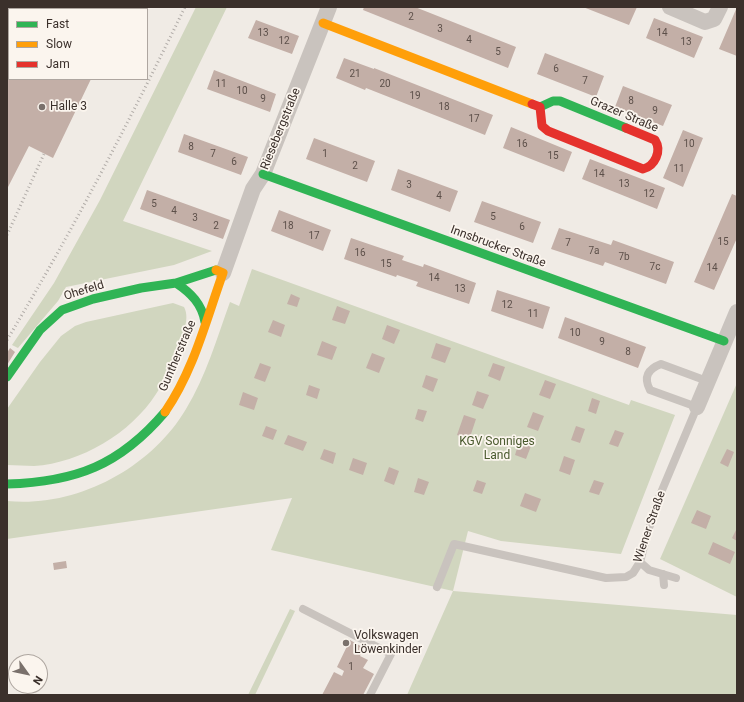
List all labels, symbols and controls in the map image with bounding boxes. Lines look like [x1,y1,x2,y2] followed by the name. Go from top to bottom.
[8,8,148,80] legend
[408,11,414,23] house number: 2
[46,17,69,31] text: Fast
[437,23,443,35] house number: 3
[257,27,269,39] house number: 13
[656,27,668,39] house number: 14
[466,34,472,46] house number: 4
[278,35,290,47] house number: 12
[680,36,692,48] house number: 13
[46,37,72,51] text: Slow
[495,46,501,58] house number: 5
[46,57,70,71] text: Jam
[553,63,559,75] house number: 6
[349,68,361,80] house number: 21
[582,75,588,87] house number: 7
[215,78,227,90] house number: 11
[379,78,391,90] house number: 20
[236,85,248,97] house number: 10
[258,86,304,172] street label: Riesebergstraße
[409,90,421,102] house number: 19
[260,93,266,105] house number: 9
[588,94,660,136] street label: Grazer Straße
[628,95,634,107] house number: 8
[50,100,87,114] place label: Halle 3
[438,101,450,113] house number: 18
[37,102,47,112] marker: Halle 3
[652,105,658,117] house number: 9
[468,113,480,125] house number: 17
[516,138,528,150] house number: 16
[683,138,695,150] house number: 10
[188,141,194,153] house number: 8
[210,148,216,160] house number: 7
[322,148,328,160] house number: 1
[547,150,559,162] house number: 15
[231,156,237,168] house number: 6
[352,160,358,172] house number: 2
[673,163,685,175] house number: 11
[593,168,605,180] house number: 14
[618,178,630,190] house number: 13
[406,179,412,191] house number: 3
[643,188,655,200] house number: 12
[436,190,442,202] house number: 4
[151,198,157,210] house number: 5
[171,205,177,217] house number: 4
[490,211,496,223] house number: 5
[192,212,198,224] house number: 3
[213,220,219,232] house number: 2
[282,220,294,232] house number: 18
[519,221,525,233] house number: 6
[448,223,548,271] street label: Innsbrucker Straße
[308,230,320,242] house number: 17
[717,236,729,248] house number: 15
[565,237,571,249] house number: 7
[588,245,600,257] house number: 7a
[354,247,366,259] house number: 16
[618,251,630,263] house number: 7b
[380,258,392,270] house number: 15
[650,261,660,273] house number: 7c
[706,262,718,274] house number: 14
[428,272,440,284] house number: 14
[62,278,106,304] street label: Ohefeld
[454,283,466,295] house number: 13
[501,299,513,311] house number: 12
[527,308,539,320] house number: 11
[156,318,200,394] street label: Guntherstraße
[569,327,581,339] house number: 10
[599,336,605,348] house number: 9
[625,346,631,358] house number: 8
[459,435,535,463] park label: KGV Sonniges Land
[631,489,669,565] street label: Wiener Straße
[354,629,422,657] place label: Volkswagen Löwenkinder
[341,638,351,648] marker: Volkswagen Löwenkinder
[8,654,48,694] north arrow
[348,661,354,673] house number: 1
[30,673,45,687] text: N

